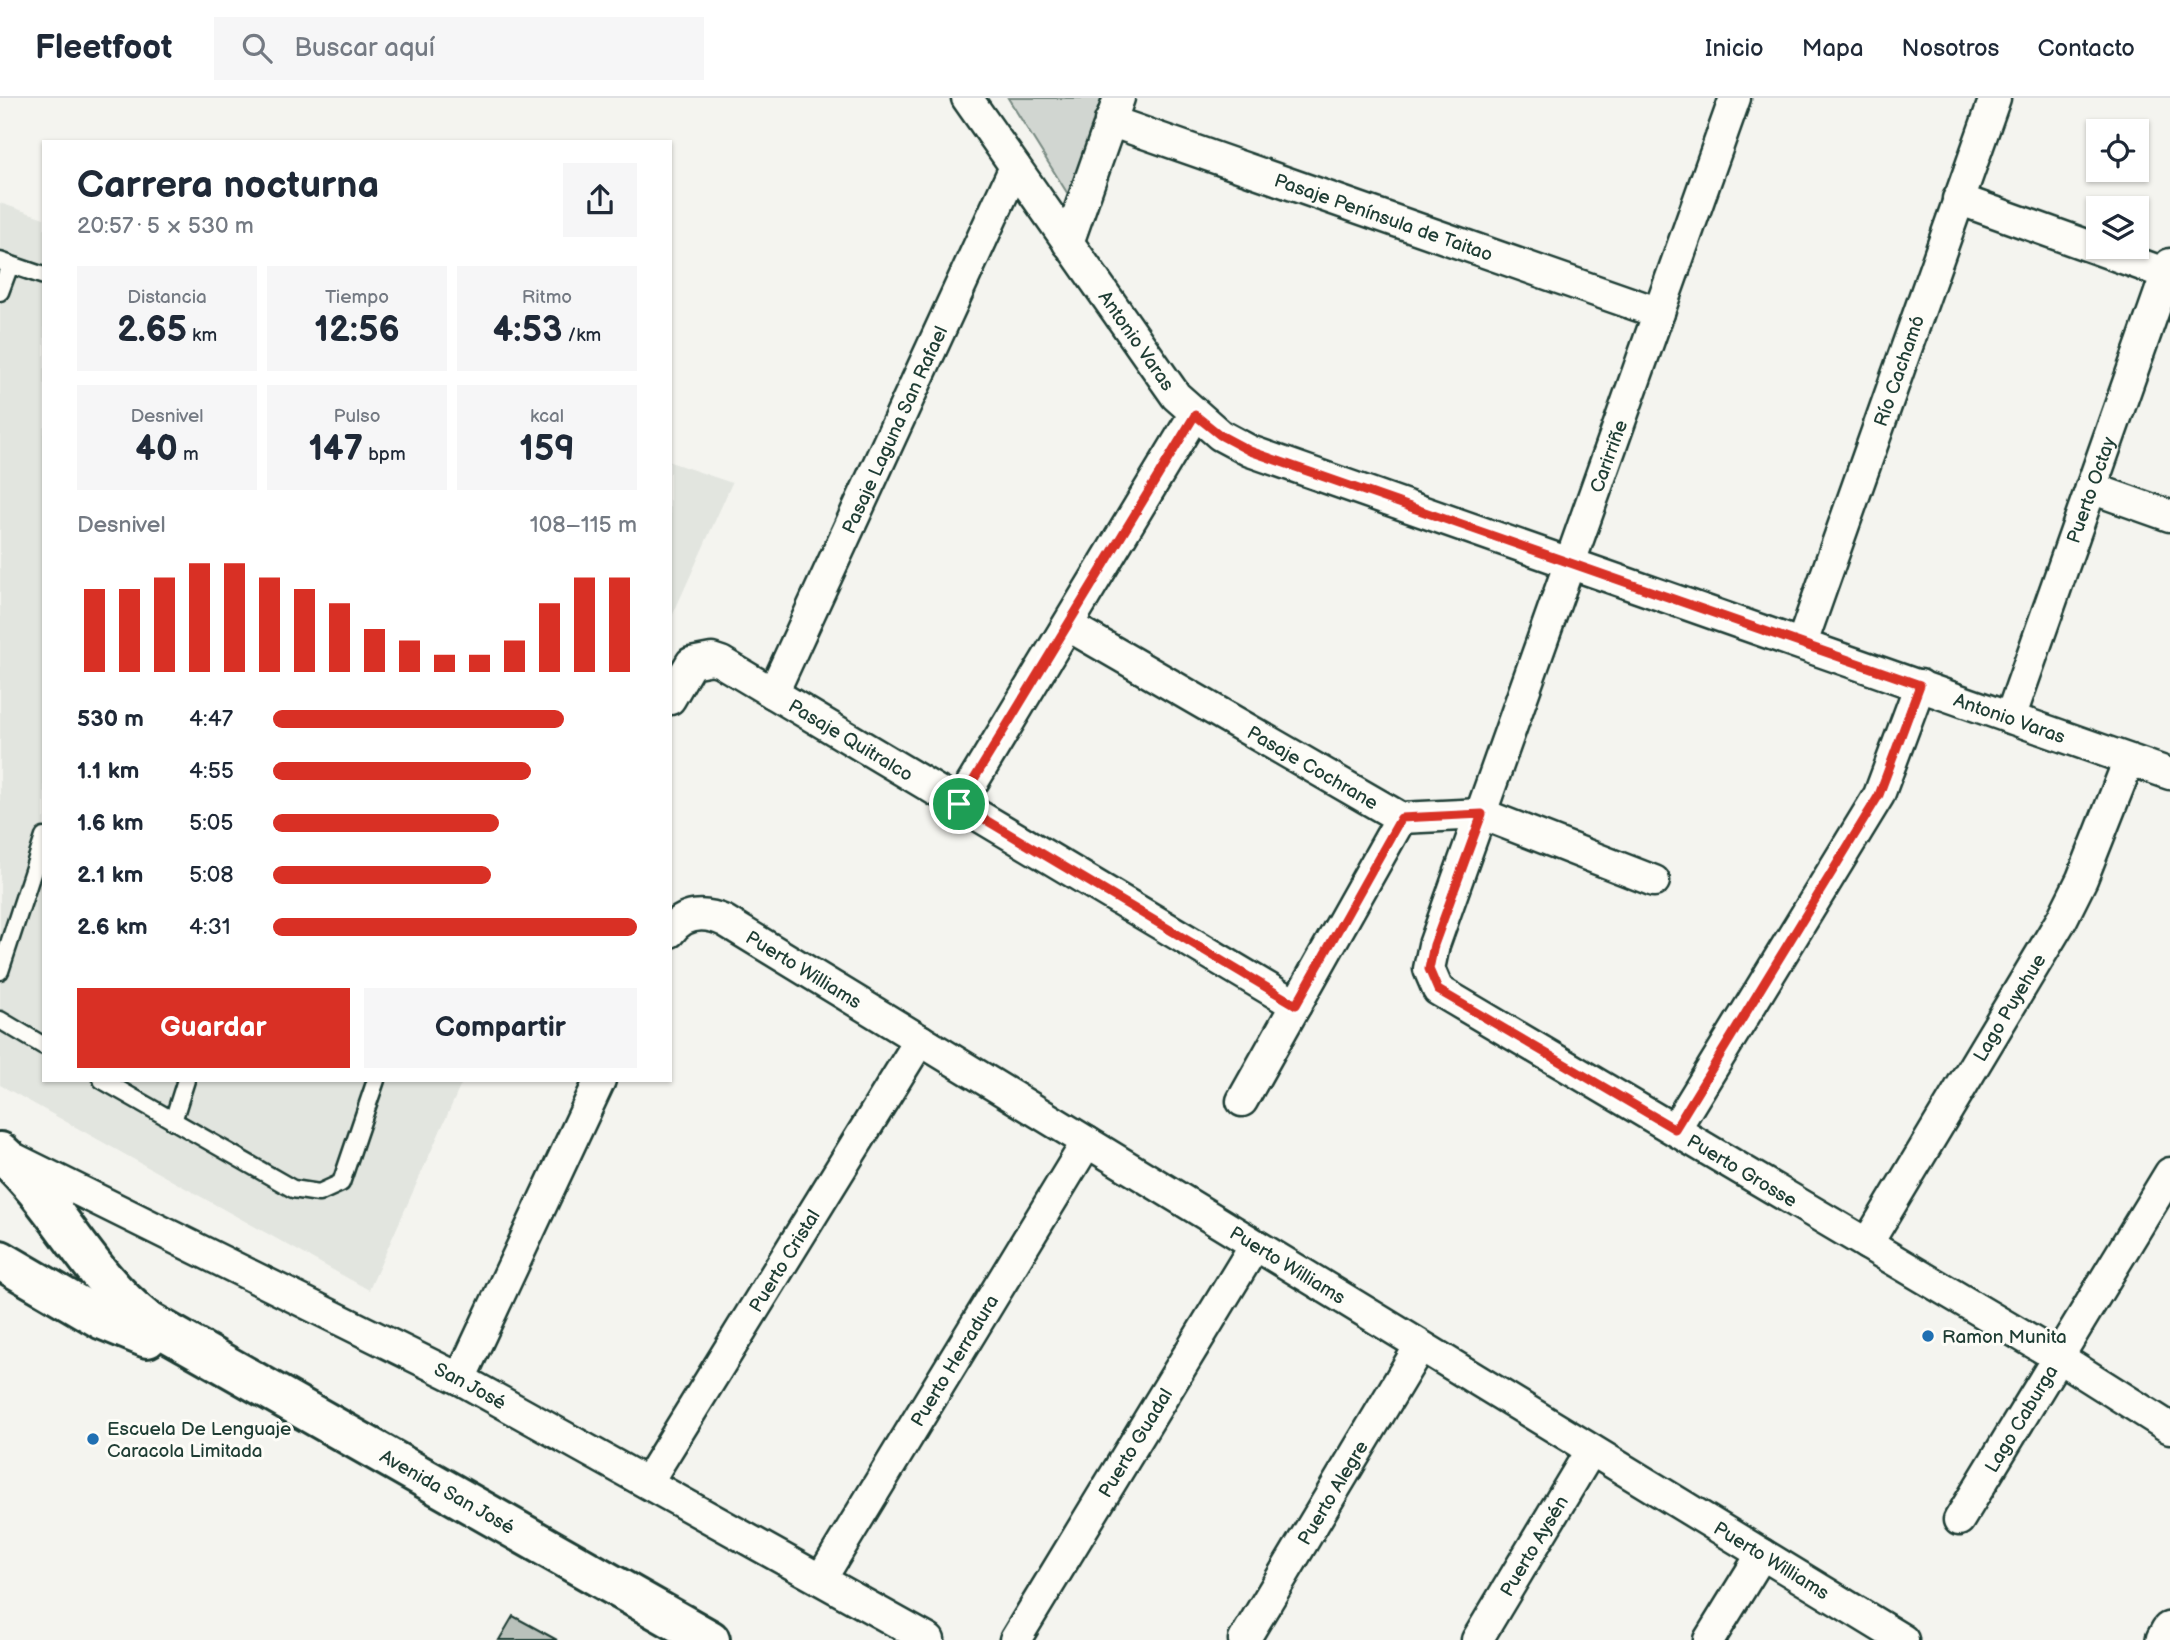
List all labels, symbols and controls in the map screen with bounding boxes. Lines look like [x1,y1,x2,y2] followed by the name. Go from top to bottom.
[214,17,704,80] search box
[35,28,172,68] text: Fleetfoot
[238,29,276,67] icon: search
[294,33,435,64] text: Buscar aquí
[1705,34,1764,63] text: Inicio
[1802,34,1864,63] text: Mapa
[1902,34,1999,63] text: Nosotros
[2037,34,2135,63] text: Contacto
[2086,119,2149,259] map controls
[2086,119,2149,182] button: locate
[77,163,379,208] text: Carrera nocturna
[563,163,637,237] button: share
[1271,169,1495,267] street label: Pasaje Península de Taitao
[2086,196,2149,259] button: layers
[77,212,254,240] text: 20:57 · 5 × 530 m
[127,286,207,309] text: Distancia
[325,286,389,309] text: Tiempo
[522,286,572,309] text: Ritmo
[1093,287,1179,396] street label: Antonio Varas
[117,309,187,352] text: 2.65
[314,309,400,352] text: 12:56
[493,309,562,352] text: 4:53
[1870,312,1930,430] street label: Río Cachamó
[838,323,953,538] street label: Pasaje Laguna San Rafael
[187,324,217,347] text: km
[562,324,601,347] text: /km
[130,405,204,428] text: Desnivel
[334,405,380,428] text: Pulso
[530,405,564,428] text: kcal
[1586,417,1633,496] street label: Carirriñe
[135,428,178,471] text: 40
[308,428,363,471] text: 147
[519,428,575,471] text: 159
[2063,434,2121,546] street label: Puerto Octay
[178,443,199,466] text: m
[363,443,406,466] text: bpm
[77,511,166,539] text: Desnivel
[530,511,637,539] text: 108–115 m
[1950,689,2068,749] street label: Antonio Varas
[784,695,917,787] street label: Pasaje Quitralco
[77,705,144,733] text: 530 m
[189,705,233,733] text: 4:47
[1243,722,1382,815] street label: Pasaje Cochrane
[77,757,139,785] text: 1.1 km
[189,757,234,785] text: 4:55
[929,774,989,834] pin
[940,785,978,823] icon: arrive
[77,809,144,837] text: 1.6 km
[189,809,234,837] text: 5:05
[77,861,143,889] text: 2.1 km
[189,861,234,889] text: 5:08
[77,913,148,941] text: 2.6 km
[189,913,231,941] text: 4:31
[741,926,865,1014] street label: Puerto Williams
[1969,950,2051,1066] street label: Lago Puyehue
[77,988,350,1068] button: Guardar
[364,988,637,1068] button: Compartir
[1683,1130,1801,1213] street label: Puerto Grosse
[745,1206,826,1317] street label: Puerto Cristal
[1225,1222,1349,1310] street label: Puerto Williams
[907,1291,1004,1431] street label: Puerto Herradura
[1942,1326,2067,1349] place label: Ramon Munita
[1920,1328,1936,1344] marker: Ramon Munita
[430,1358,510,1415] street label: San José
[1981,1361,2064,1477] street label: Lago Caburga
[1094,1385,1178,1502] street label: Puerto Guadal
[107,1418,291,1463] place label: Escuela De Lenguaje Caracola Limitada
[85,1431,101,1447] marker: Escuela De Lenguaje Caracola Limitada
[1294,1437,1374,1550] street label: Puerto Alegre
[375,1445,518,1540] street label: Avenida San José
[1496,1492,1574,1601] street label: Puerto Aysén
[1709,1517,1833,1605] street label: Puerto Williams

